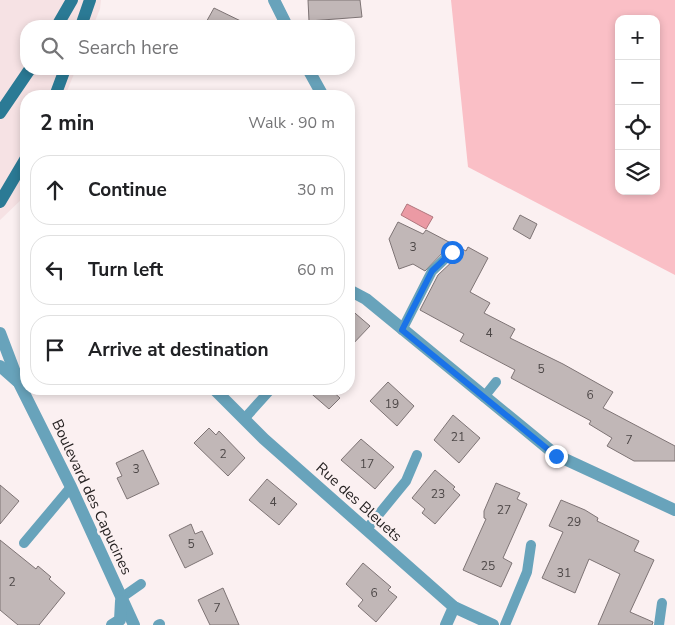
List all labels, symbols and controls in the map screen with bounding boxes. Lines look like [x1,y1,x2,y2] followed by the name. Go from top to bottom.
[615,15,660,195] map controls
[615,15,660,60] button: +
[20,20,355,75] search box
[38,34,66,62] icon: search
[78,35,179,61] text: Search here
[615,60,660,105] button: −
[615,105,660,150] button: locate
[40,109,94,137] text: 2 min
[248,112,335,134] text: Walk · 90 m
[615,150,660,195] button: layers
[41,176,69,204] icon: ahead
[88,177,167,203] text: Continue
[297,179,334,201] text: 30 m
[409,239,417,255] house number: 3
[441,241,464,264] route start
[41,256,69,284] icon: left
[88,257,163,283] text: Turn left
[297,259,334,281] text: 60 m
[485,325,493,341] house number: 4
[41,336,69,364] icon: arrive
[88,337,269,363] text: Arrive at destination
[537,361,545,377] house number: 5
[586,387,594,403] house number: 6
[385,396,399,412] house number: 19
[47,416,137,578] street label: Boulevard des Capucines
[451,429,465,445] house number: 21
[625,432,633,448] house number: 7
[545,445,568,468] route end
[219,446,227,462] house number: 2
[360,456,374,472] house number: 17
[312,458,406,546] street label: Rue des Bleuets
[132,461,140,477] house number: 3
[431,486,445,502] house number: 23
[269,494,277,510] house number: 4
[497,502,511,518] house number: 27
[567,514,581,530] house number: 29
[187,536,195,552] house number: 5
[481,558,495,574] house number: 25
[557,565,571,581] house number: 31
[8,574,16,590] house number: 2
[370,585,378,601] house number: 6
[213,600,221,616] house number: 7

